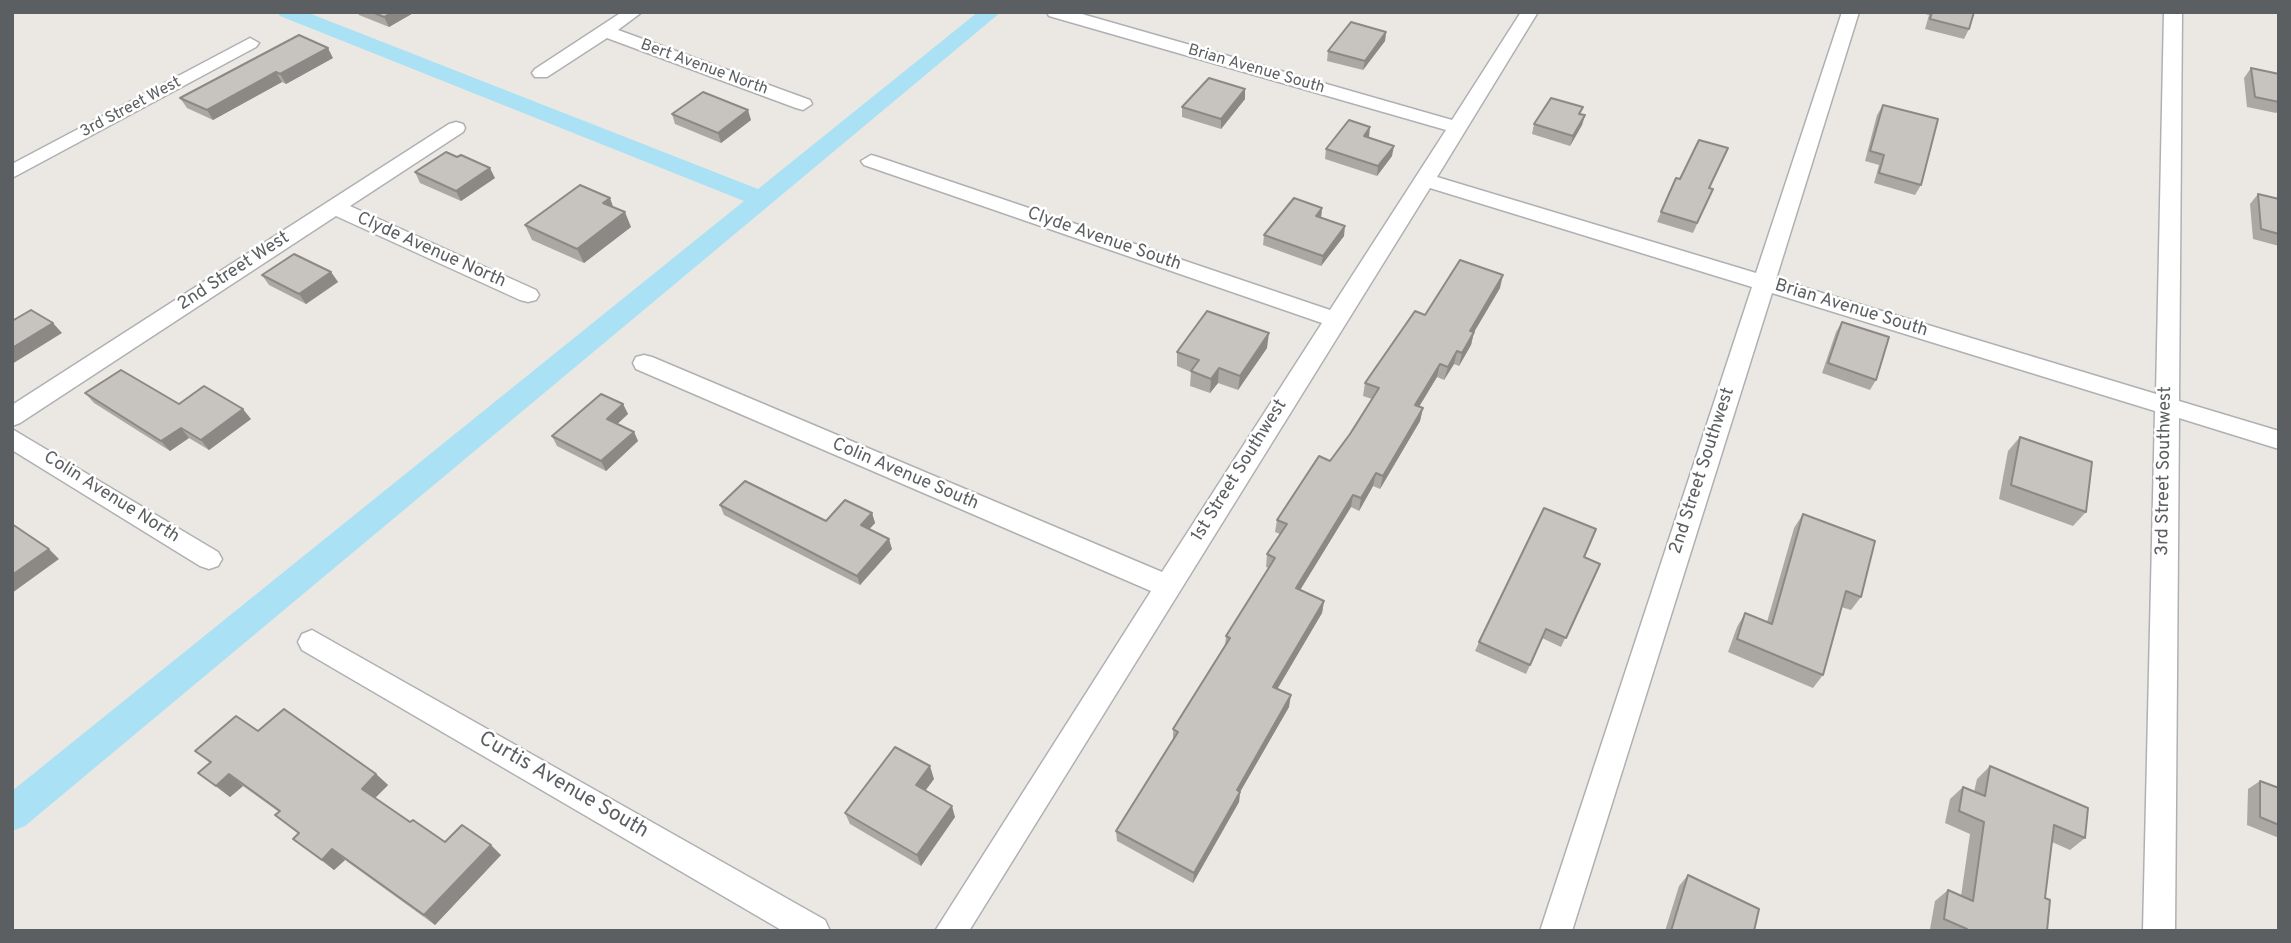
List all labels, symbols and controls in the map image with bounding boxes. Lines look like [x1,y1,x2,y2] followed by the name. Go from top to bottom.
[638,36,770,100] street label: Bert Avenue North
[1185,41,1327,99] street label: Brian Avenue South
[77,73,185,143] street label: 3rd Street West
[1024,204,1184,276] street label: Clyde Avenue South
[353,208,509,294] street label: Clyde Avenue North
[174,228,294,316] street label: 2nd Street West
[1772,275,1930,343] street label: Brian Avenue South
[1666,385,1740,557] street label: 2nd Street Southwest
[2153,386,2177,556] street label: 3rd Street Southwest
[1187,396,1293,546] street label: 1st Street Southwest
[828,434,982,516] street label: Colin Avenue South
[39,447,183,549] street label: Colin Avenue North
[474,727,652,845] street label: Curtis Avenue South

